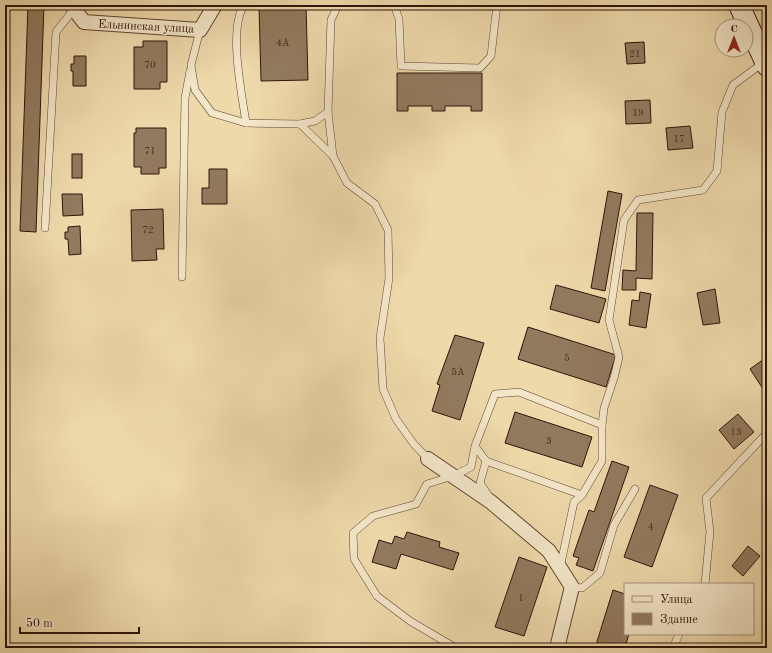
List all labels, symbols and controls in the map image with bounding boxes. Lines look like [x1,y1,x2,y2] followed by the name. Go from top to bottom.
[98,18,194,36] street label: Ельнинская улица
[714,18,754,58] north arrow
[730,24,738,35] text: С
[276,38,290,48] house number: 4А
[629,49,641,59] house number: 21
[144,60,156,70] house number: 70
[632,108,644,118] house number: 19
[673,134,685,144] house number: 17
[144,146,156,156] house number: 71
[142,225,154,235] house number: 72
[564,353,570,363] house number: 5
[451,367,465,377] house number: 5А
[730,427,742,437] house number: 13
[546,436,552,446] house number: 3
[648,522,654,532] house number: 4
[624,583,754,635] legend
[518,593,524,603] house number: 1
[660,594,693,606] text: Улица
[20,609,139,635] scale bar
[660,614,698,626] text: Здание
[26,617,53,630] text: 50 m

